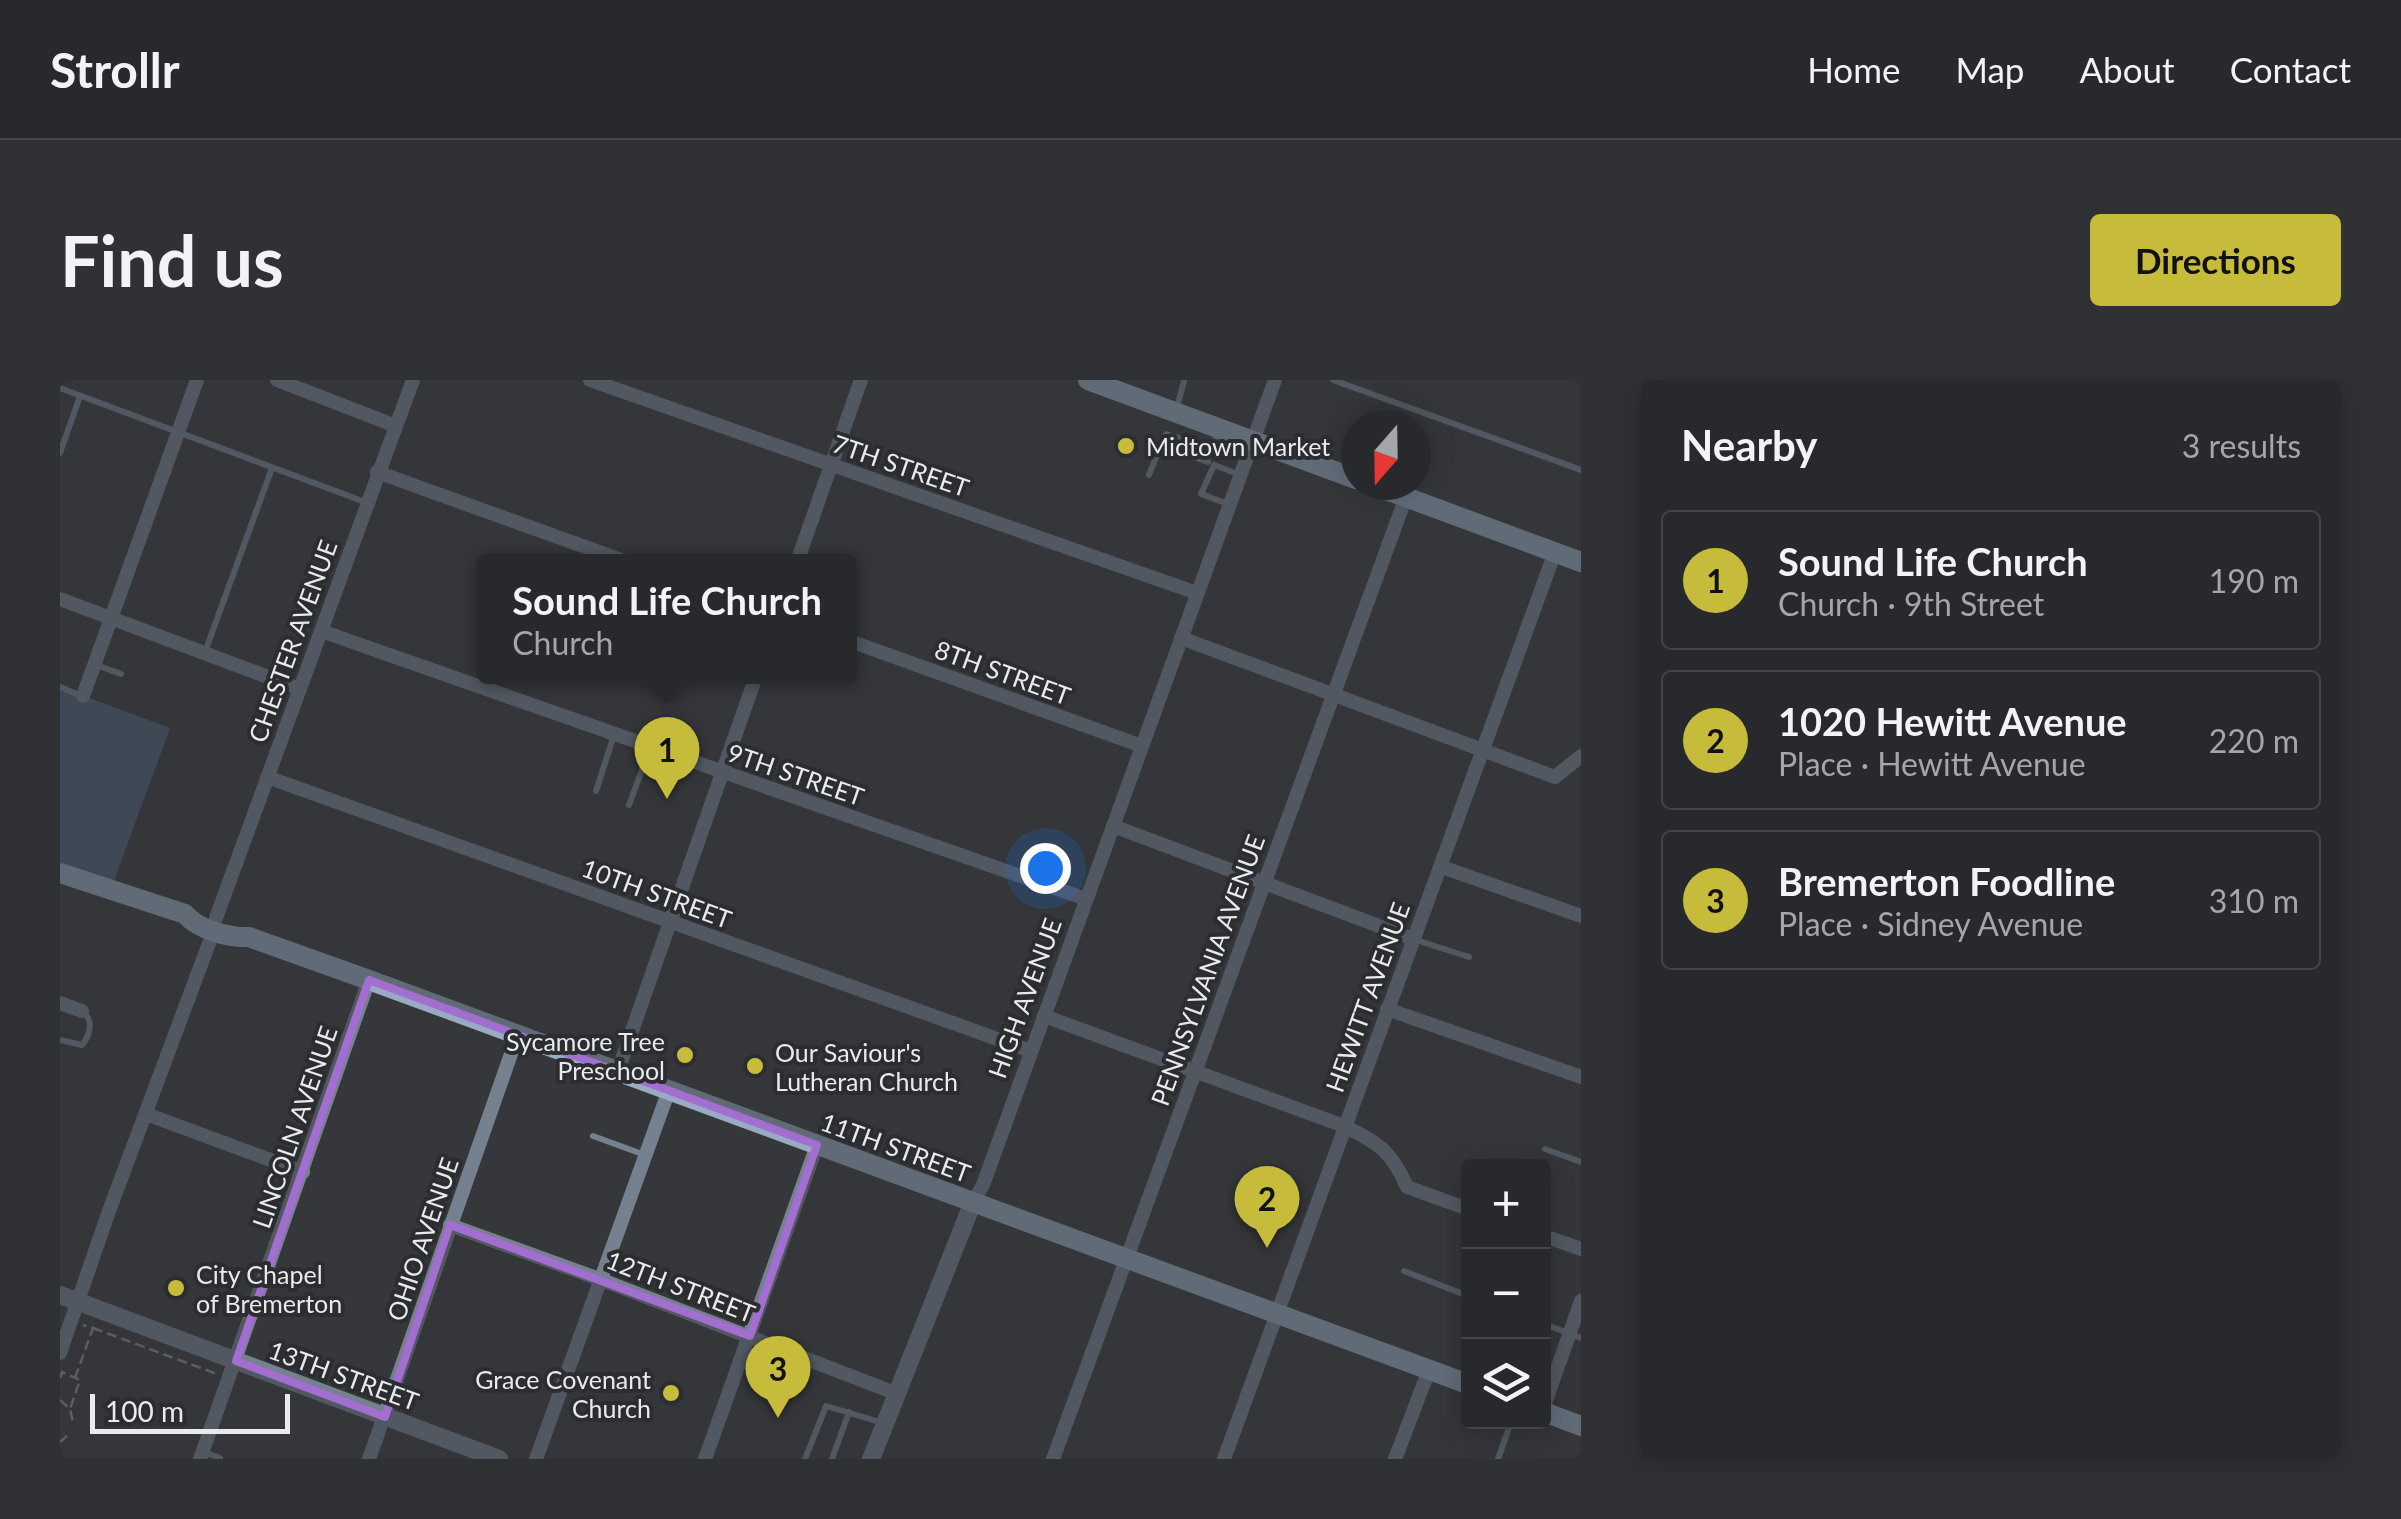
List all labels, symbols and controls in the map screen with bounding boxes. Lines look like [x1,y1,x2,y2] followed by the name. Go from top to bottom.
[50,41,180,98] text: Strollr
[1807,48,1900,90] text: Home
[1955,48,2024,90] text: Map
[2079,48,2175,90] text: About
[2230,48,2351,90] text: Contact
[2090,214,2341,306] button: Directions
[60,218,284,302] text: Find us
[1341,410,1431,500] north arrow
[1681,420,1818,470] text: Nearby
[2182,426,2301,465] text: 3 results
[829,428,973,502] street label: 7TH STREET
[1146,431,1330,461] place label: Midtown Market
[1115,435,1137,457] marker: Midtown Market
[241,536,343,746] street label: CHESTER AVENUE
[1778,538,2088,584] text: Sound Life Church
[477,554,857,684] popup
[1706,561,1725,600] text: 1
[2209,561,2299,600] text: 190 m
[512,577,822,623] text: Sound Life Church
[1778,584,2044,623] text: Church · 9th Street
[512,623,613,662] text: Church
[931,634,1075,711] street label: 8TH STREET
[1778,698,2127,744] text: 1020 Hewitt Avenue
[634,716,700,799] pin: 1
[1706,721,1725,760] text: 2
[2209,721,2299,760] text: 220 m
[724,737,868,811] street label: 9TH STREET
[1778,744,2086,783] text: Place · Hewitt Avenue
[1144,830,1270,1110] street label: PENNSYLVANIA AVENUE
[1020,843,1071,894] your location
[578,852,736,934] street label: 10TH STREET
[1778,858,2115,904] text: Bremerton Foodline
[1706,881,1725,920] text: 3
[2209,881,2299,920] text: 310 m
[1319,898,1415,1096] street label: HEWITT AVENUE
[1778,904,2083,943] text: Place · Sidney Avenue
[981,914,1067,1082] street label: HIGH AVENUE
[245,1022,343,1232] street label: LINCOLN AVENUE
[506,1026,665,1085] place label: Sycamore Tree Preschool
[775,1037,958,1096] place label: Our Saviour's Lutheran Church
[674,1044,696,1066] marker: Sycamore Tree Preschool
[744,1055,766,1077] marker: Our Saviour's Lutheran Church
[817,1106,975,1188] street label: 11TH STREET
[380,1153,464,1325] street label: OHIO AVENUE
[1461,1159,1551,1429] map controls
[1461,1159,1551,1249] button: +
[1234,1166,1300,1248] pin: 2
[602,1244,760,1328] street label: 12TH STREET
[1461,1249,1551,1339] button: −
[196,1259,342,1318] place label: City Chapel of Bremerton
[165,1277,187,1299] marker: City Chapel of Bremerton
[265,1334,423,1416] street label: 13TH STREET
[746,1336,810,1418] pin: 3
[1461,1339,1551,1429] button: layers
[475,1364,651,1423] place label: Grace Covenant Church
[660,1382,682,1404] marker: Grace Covenant Church
[90,1389,290,1434] scale bar
[105,1394,184,1428] text: 100 m

